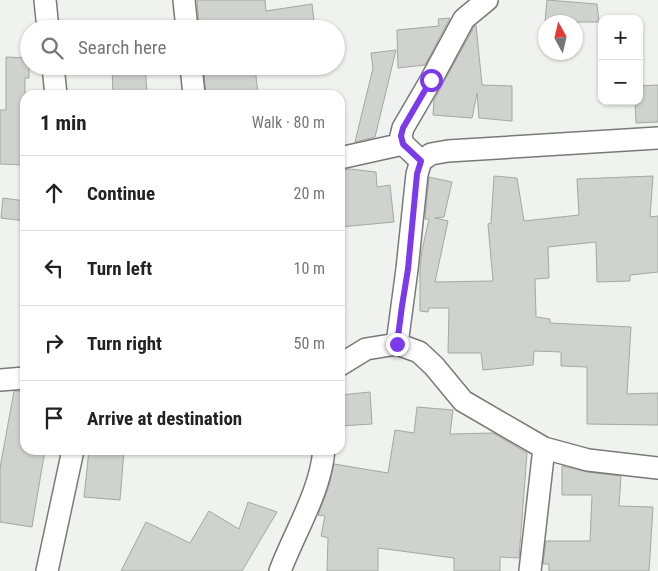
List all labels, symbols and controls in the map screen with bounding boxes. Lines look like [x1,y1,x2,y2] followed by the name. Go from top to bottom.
[538,15,583,60] north arrow
[598,15,643,105] map controls
[598,15,643,60] button: +
[20,20,345,75] search box
[38,34,66,62] icon: search
[78,36,166,59] text: Search here
[598,60,643,105] button: −
[420,69,443,92] route start
[40,111,87,135] text: 1 min
[252,113,325,132] text: Walk · 80 m
[40,179,68,207] icon: ahead
[87,182,155,205] text: Continue
[293,184,325,203] text: 20 m
[40,254,68,282] icon: left
[87,257,152,280] text: Turn left
[293,259,325,278] text: 10 m
[40,329,68,357] icon: right
[87,332,162,355] text: Turn right
[386,333,409,356] route end
[293,334,325,353] text: 50 m
[40,404,68,432] icon: arrive
[87,407,242,430] text: Arrive at destination

